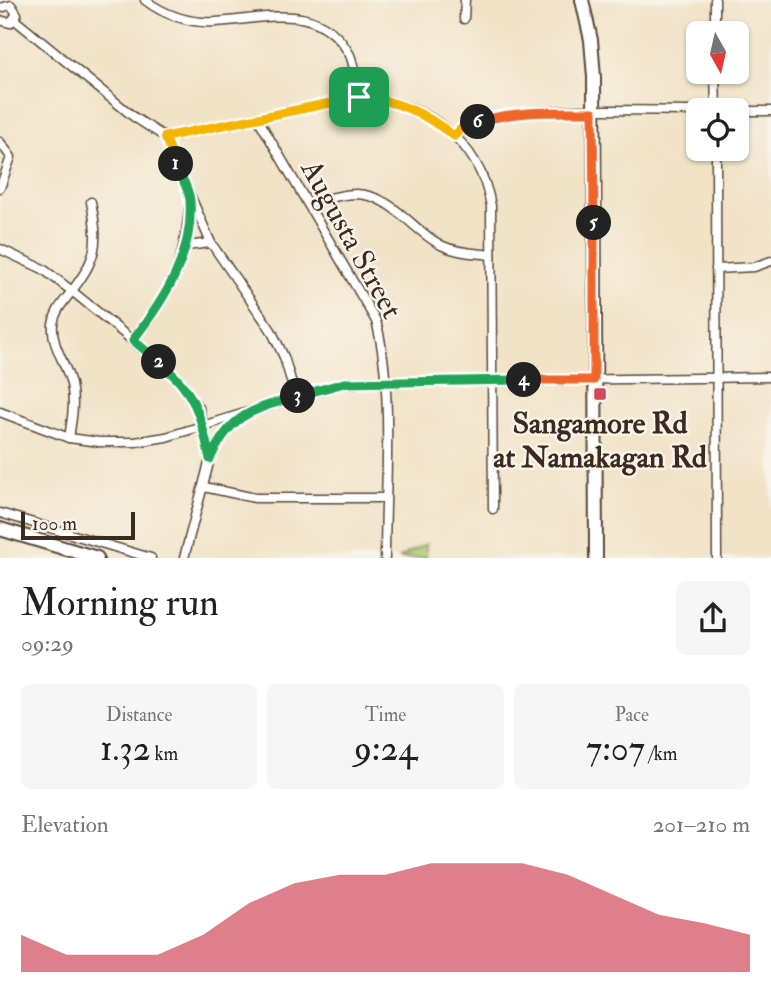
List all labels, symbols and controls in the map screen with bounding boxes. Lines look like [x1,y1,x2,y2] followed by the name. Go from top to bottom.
[686,21,749,84] north arrow
[686,21,749,161] map controls
[329,67,389,127] pin
[340,78,378,116] icon: arrive
[686,98,749,161] button: locate
[461,104,496,140] pin: 6
[473,109,482,133] text: 6
[158,146,194,182] pin: 1
[172,151,179,175] text: 1
[292,152,411,325] street label: Augusta Street
[576,206,612,241] pin: 5
[589,210,598,234] text: 5
[142,344,176,380] pin: 2
[154,349,163,373] text: 2
[506,362,542,398] pin: 4
[518,367,529,391] text: 4
[280,378,316,414] pin: 3
[294,383,301,407] text: 3
[592,386,608,402] marker: Sangamore Rd at Namakagan Rd
[493,405,707,476] place label: Sangamore Rd at Namakagan Rd
[21,509,135,541] scale bar
[32,512,77,536] text: 100 m
[21,579,219,627] text: Morning run
[676,581,750,655] button: share
[21,629,74,658] text: 09:29
[106,703,172,727] text: Distance
[365,703,406,727] text: Time
[615,703,649,727] text: Pace
[100,727,151,771] text: 1.32
[354,727,417,771] text: 9:24
[586,727,645,771] text: 7:07
[151,742,178,766] text: km
[645,742,678,766] text: /km
[21,810,109,839] text: Elevation
[653,810,750,839] text: 201–210 m

